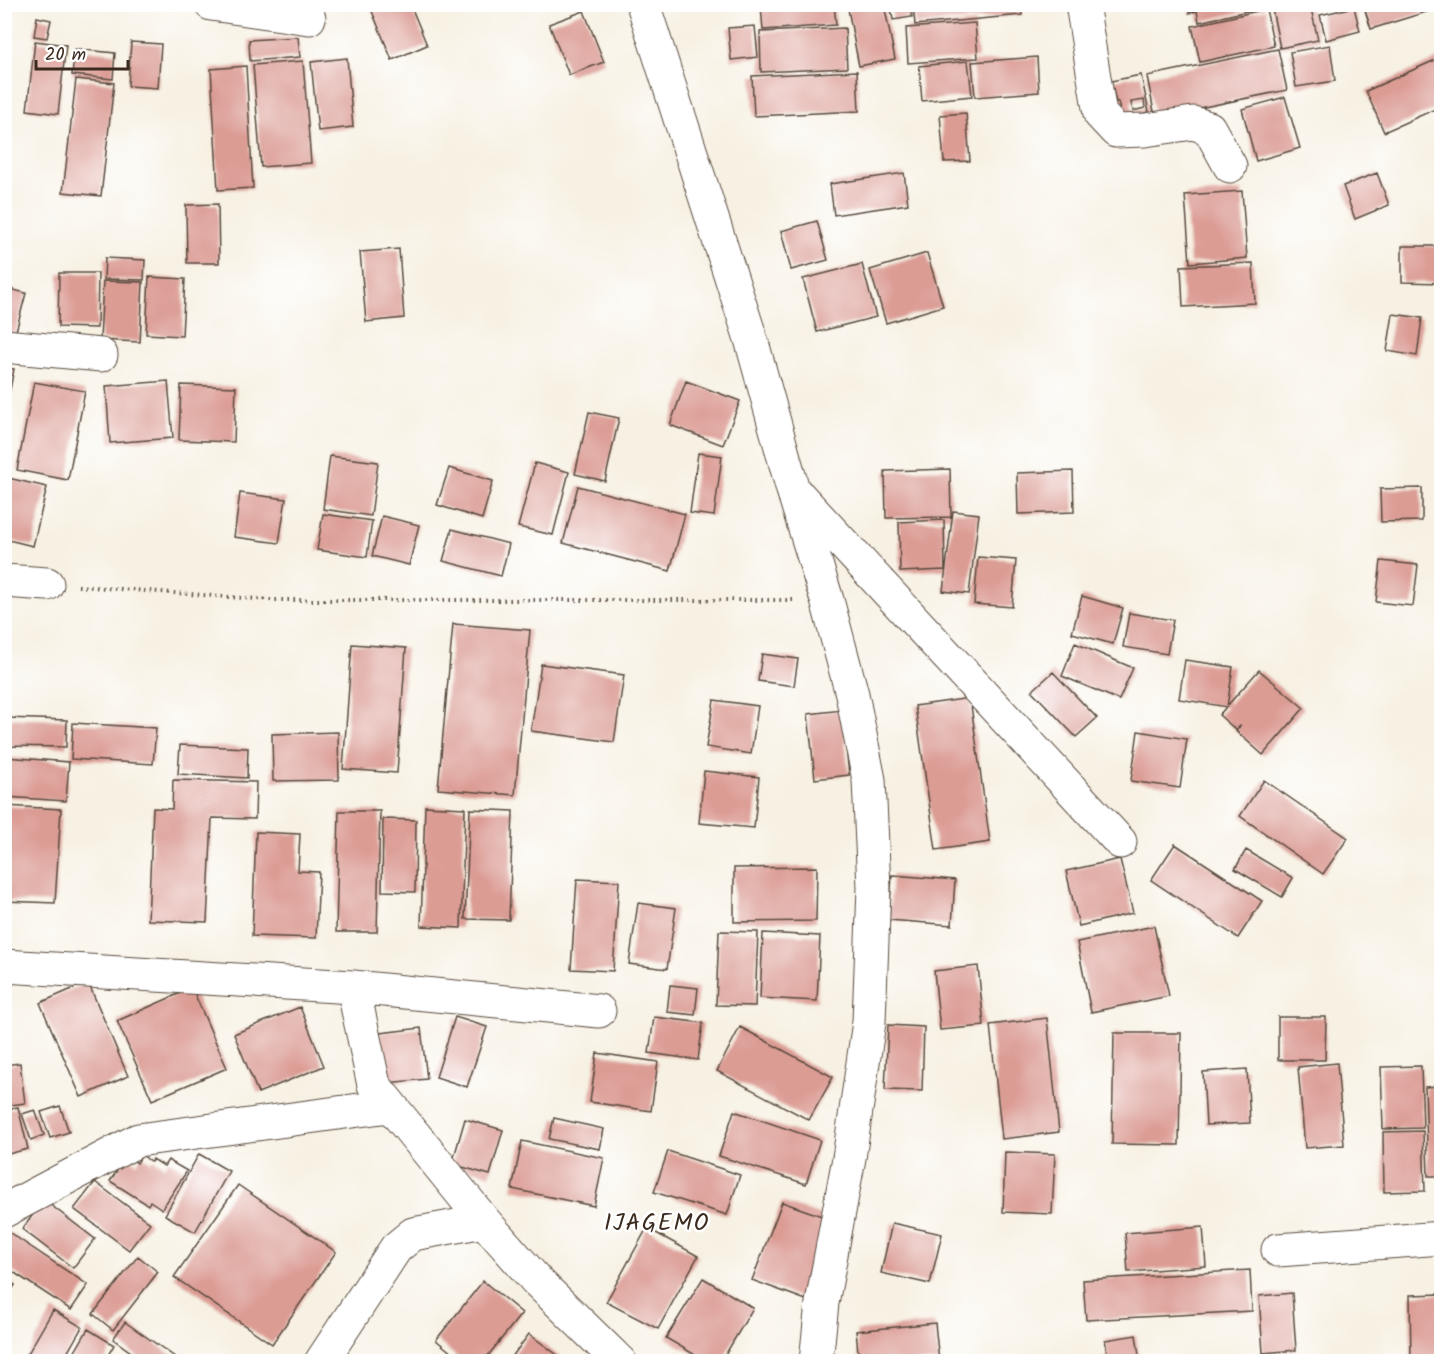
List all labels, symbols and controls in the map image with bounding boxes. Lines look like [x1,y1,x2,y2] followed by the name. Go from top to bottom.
[36,33,128,71] scale bar
[45,41,86,70] text: 20 m
[604,1204,710,1243] district label: IJAGEMO

